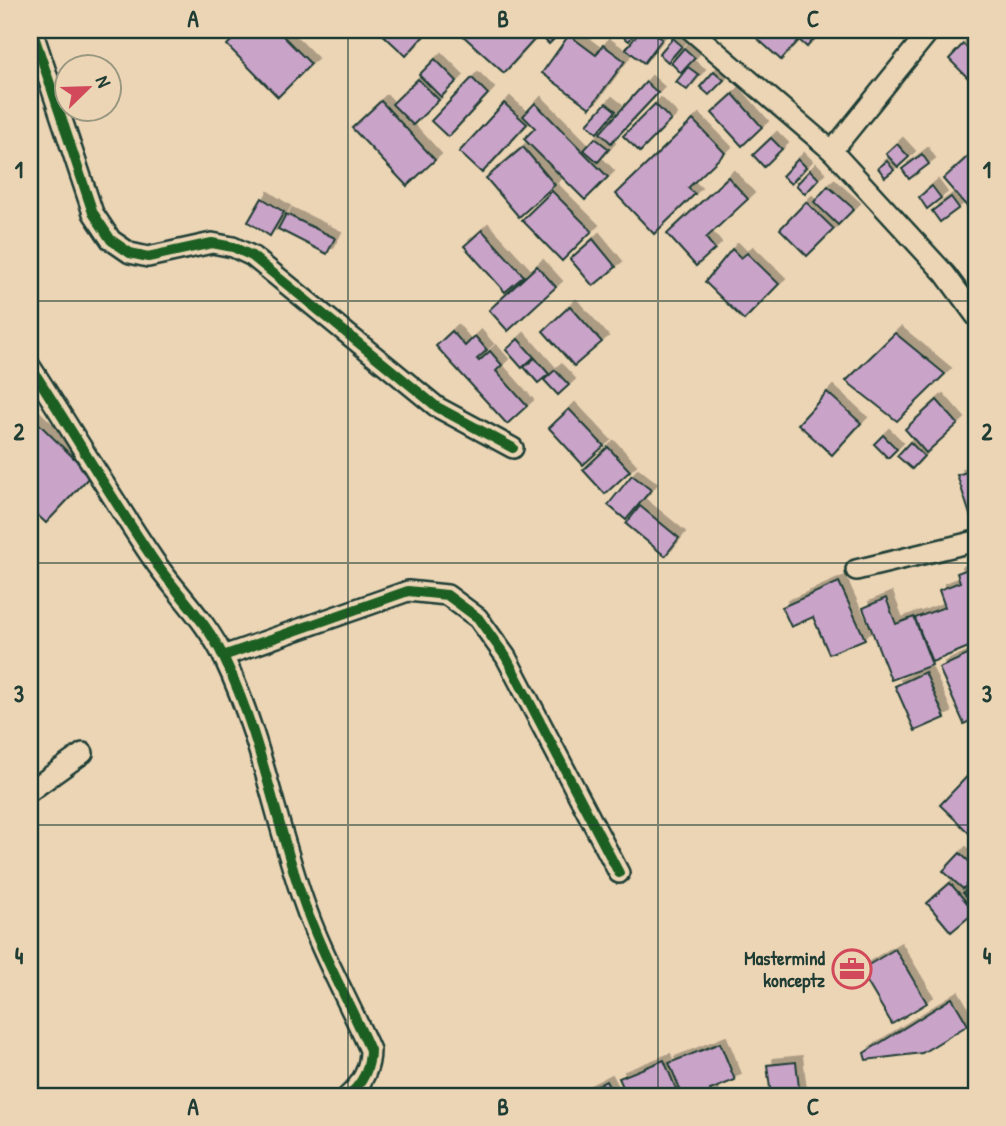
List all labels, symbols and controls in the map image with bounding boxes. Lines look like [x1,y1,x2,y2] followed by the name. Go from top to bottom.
[187,3,199,34] text: A
[497,3,509,34] text: B
[807,3,819,34] text: C
[52,52,122,122] north arrow
[90,72,118,91] text: N
[15,154,23,185] text: 1
[983,154,991,185] text: 1
[14,416,25,447] text: 2
[982,416,993,447] text: 2
[14,678,24,709] text: 3
[982,678,992,709] text: 3
[15,940,24,971] text: 4
[983,940,992,971] text: 4
[744,945,826,994] place label: Mastermind konceptz
[831,948,873,990] office icon: Mastermind konceptz
[187,1091,199,1122] text: A
[497,1091,509,1122] text: B
[807,1091,819,1122] text: C

